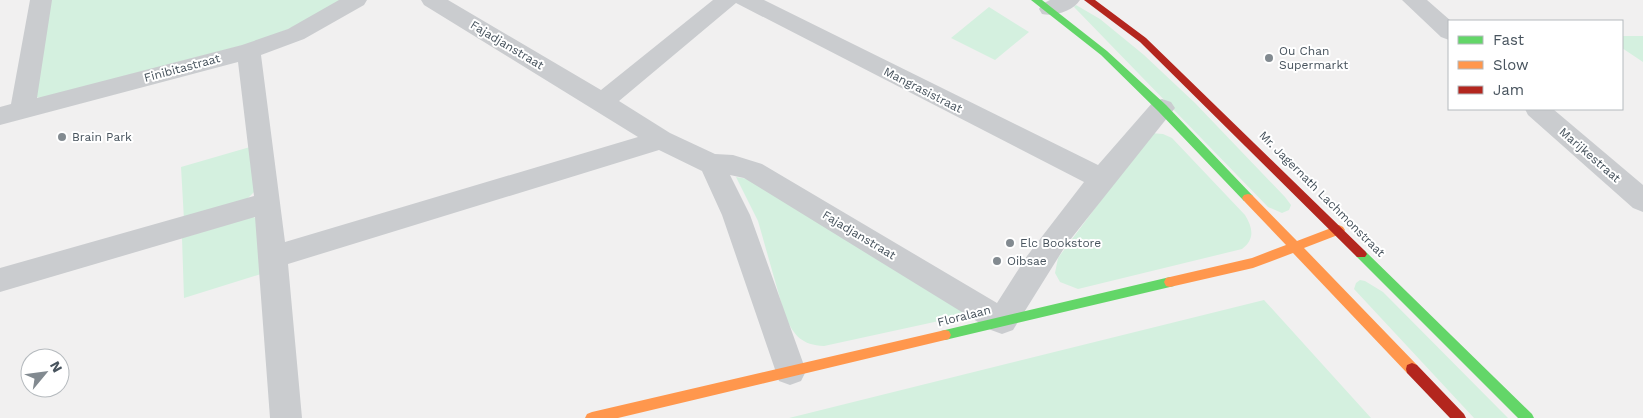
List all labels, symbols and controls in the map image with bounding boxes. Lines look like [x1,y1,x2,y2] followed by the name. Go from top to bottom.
[468,18,546,72] street label: Fajadjanstraat
[1448,20,1623,110] legend
[1493,31,1525,49] text: Fast
[1279,44,1348,72] place label: Ou Chan Supermarkt
[142,51,222,85] street label: Finibitastraat
[1263,52,1275,64] marker: Ou Chan Supermarkt
[1493,56,1529,74] text: Slow
[881,64,965,116] street label: Mangrasistraat
[1493,81,1524,99] text: Jam
[1557,125,1623,185] street label: Marijkestraat
[1256,128,1388,260] street label: Mr. Jagernath Lachmonstraat
[72,130,132,144] place label: Brain Park
[56,131,68,143] marker: Brain Park
[820,208,898,262] street label: Fajadjanstraat
[1020,236,1101,250] place label: Elc Bookstore
[1004,237,1016,249] marker: Elc Bookstore
[1007,254,1047,268] place label: Oibsae
[991,255,1003,267] marker: Oibsae
[936,303,992,329] street label: Floralaan
[20,348,70,398] north arrow
[47,358,66,375] text: N

